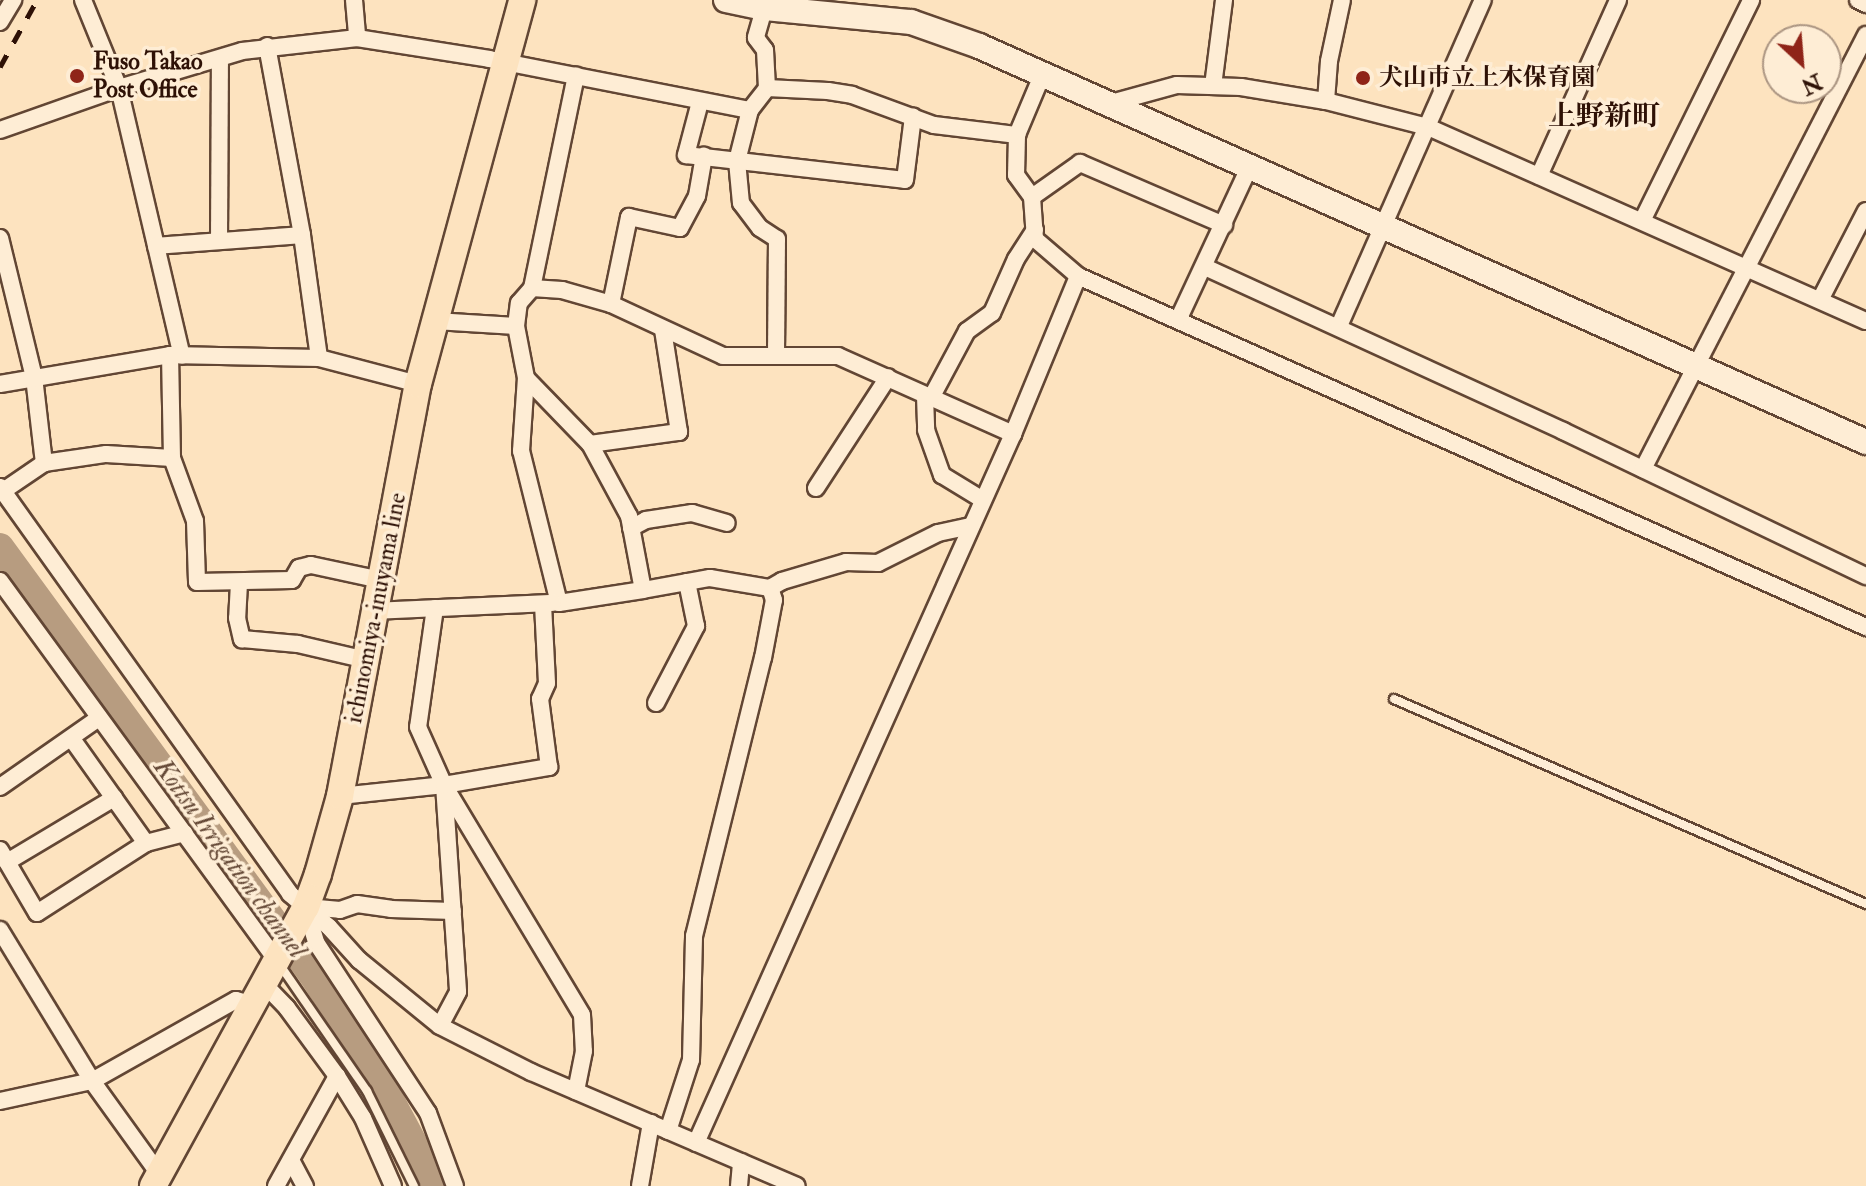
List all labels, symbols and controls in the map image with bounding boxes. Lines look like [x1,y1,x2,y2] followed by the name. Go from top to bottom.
[1762,24,1842,104] north arrow
[93,48,202,104] place label: Fuso Takao Post Office
[1379,64,1595,92] place label: 犬山市立上木保育園
[68,67,86,85] marker: Fuso Takao Post Office
[1797,67,1827,101] text: N
[1354,69,1372,87] marker: 犬山市立上木保育園
[1548,100,1660,134] district label: 上野新町
[340,490,412,726] street label: ichinomiya-inuyama line
[146,753,312,965] water label: Kottsu Irrigation channel

